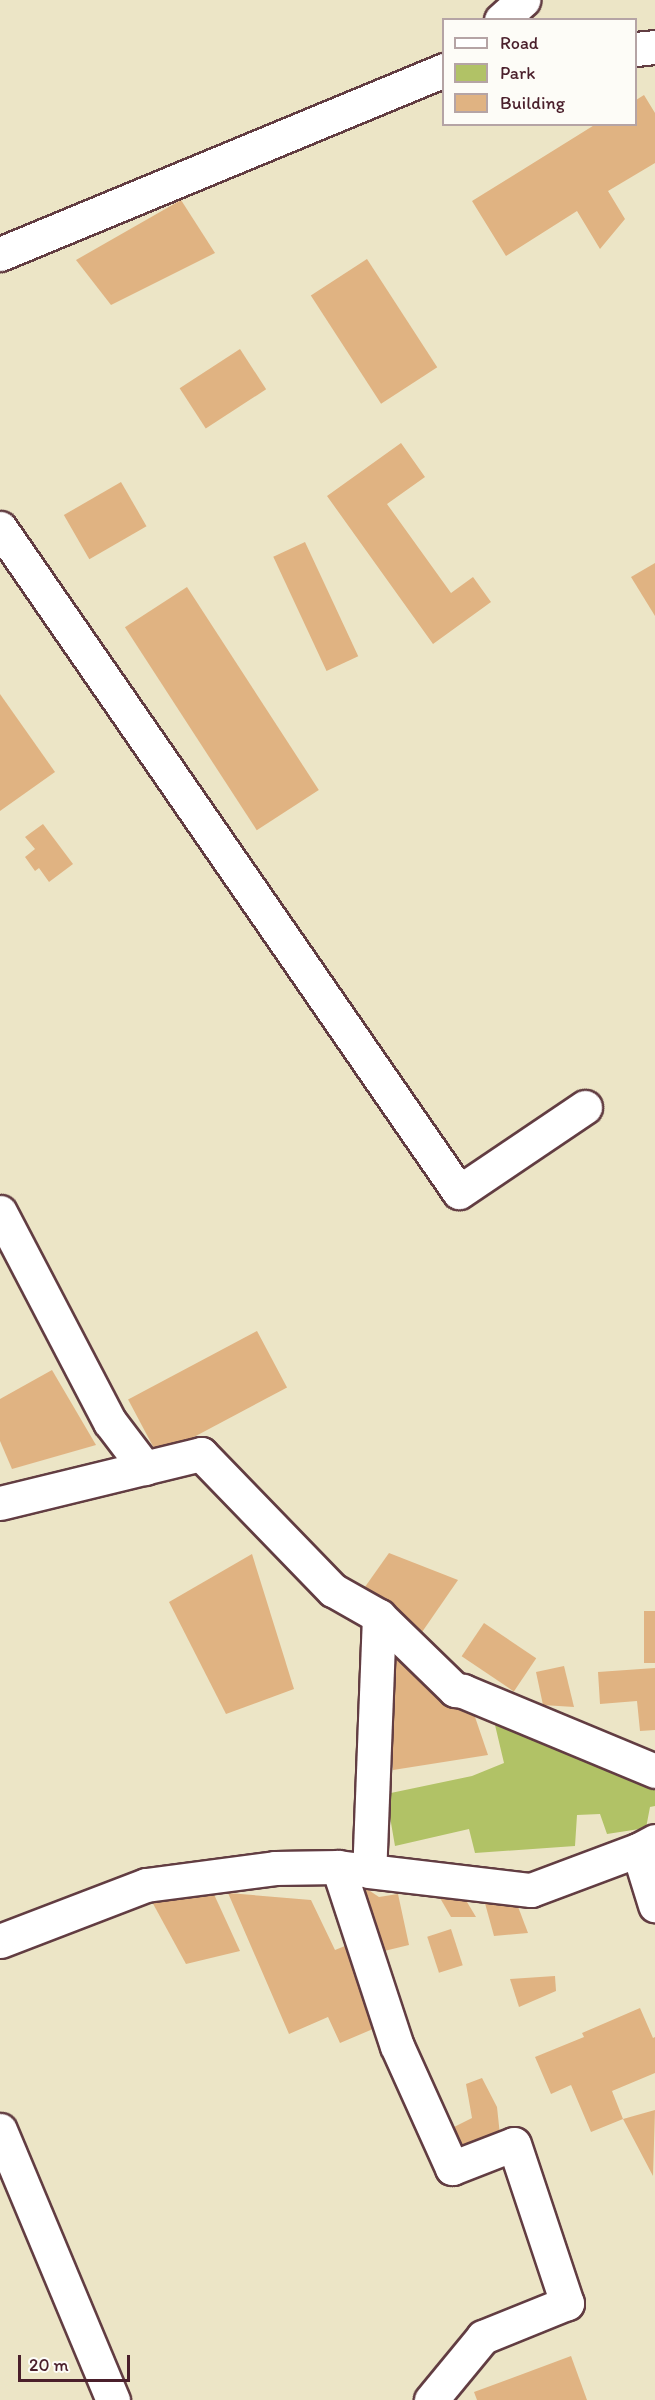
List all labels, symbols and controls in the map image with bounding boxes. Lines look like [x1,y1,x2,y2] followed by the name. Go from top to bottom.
[442,18,637,126] legend
[500,32,539,54] text: Road
[500,62,535,84] text: Park
[500,92,565,114] text: Building
[21,2343,134,2381] scale bar
[29,2354,69,2376] text: 20 m

